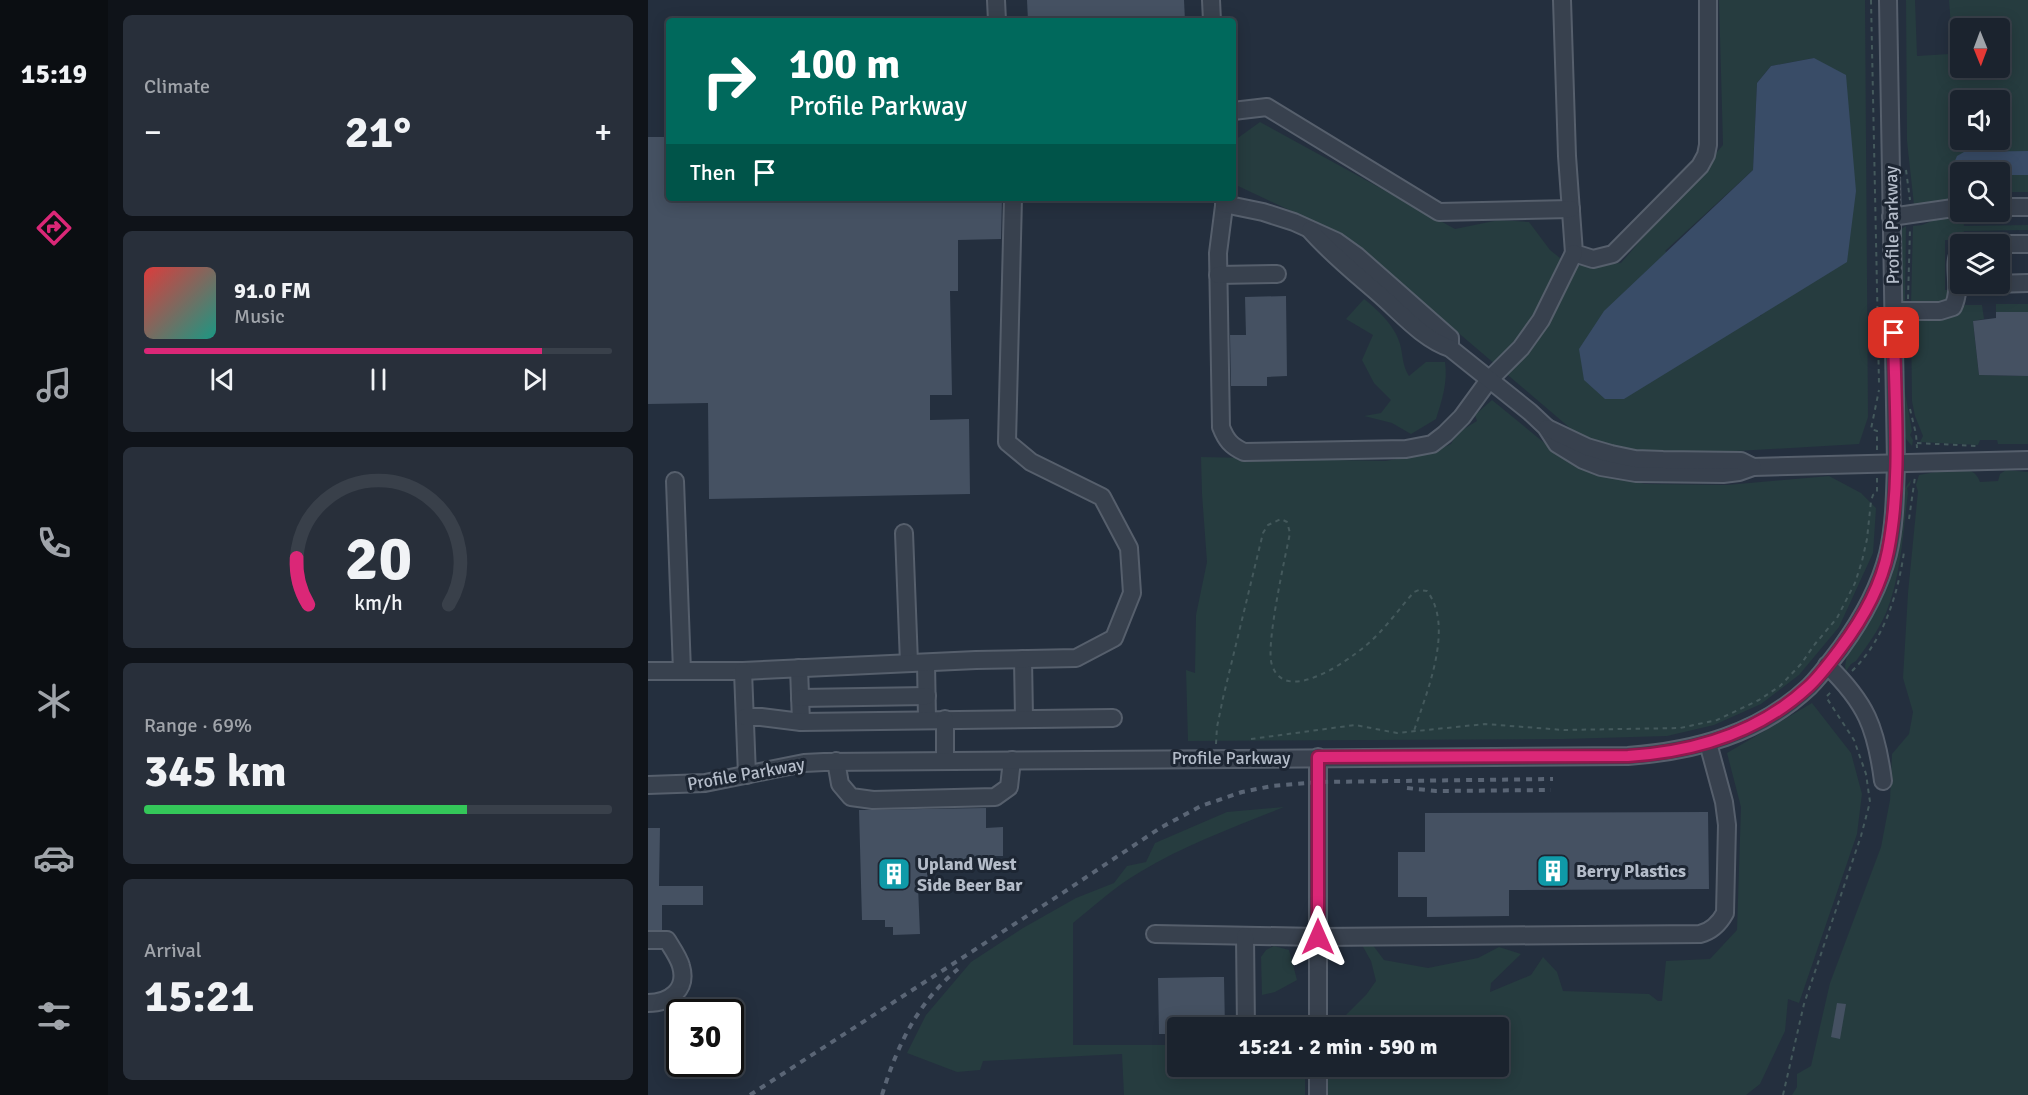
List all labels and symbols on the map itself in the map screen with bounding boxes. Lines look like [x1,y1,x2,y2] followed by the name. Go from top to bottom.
[1950,18,2010,78] north arrow
[1880,165,1904,285] street label: Profile Parkway
[1868,307,1919,358] pin
[1172,747,1291,769] street label: Profile Parkway
[686,753,807,795] street label: Profile Parkway
[917,853,1023,896] place label: Upland West Side Beer Bar
[1535,853,1571,889] building icon: Berry Plastics
[876,856,912,892] building icon: Upland West Side Beer Bar
[1576,860,1686,882] place label: Berry Plastics
[1286,905,1350,969] position arrow
[666,999,744,1077] speed limit sign: 30

